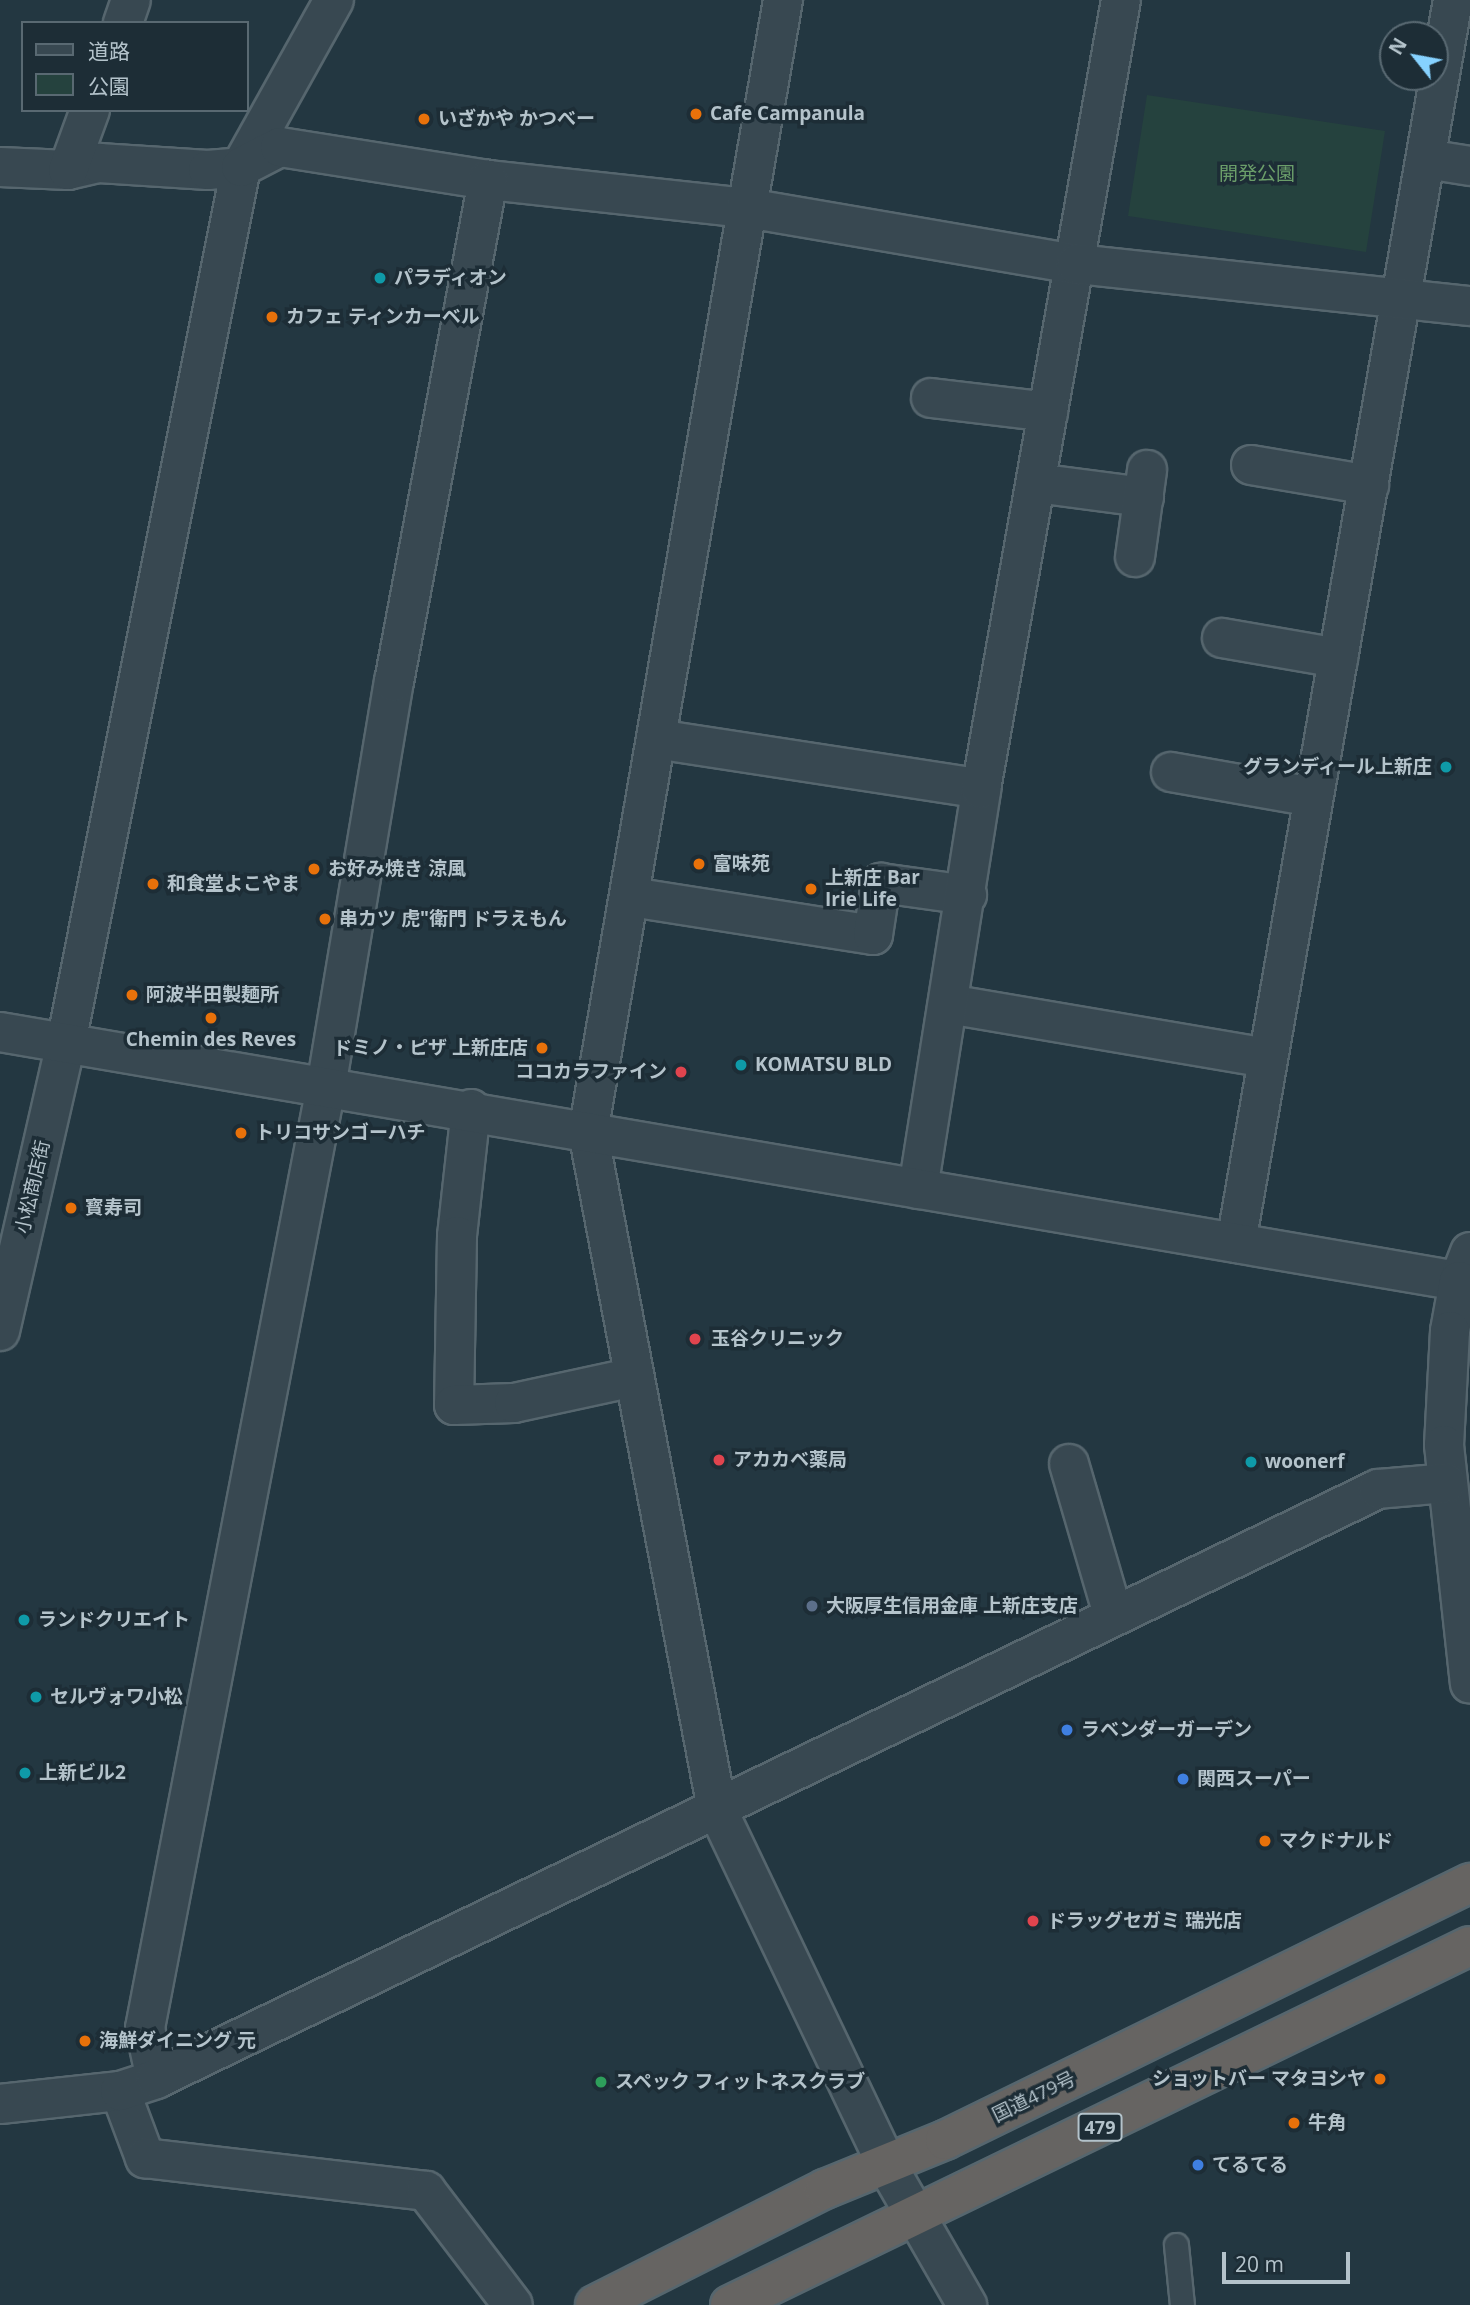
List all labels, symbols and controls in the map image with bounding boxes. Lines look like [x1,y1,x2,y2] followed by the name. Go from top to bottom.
[21,21,248,112] legend
[1379,21,1449,91] north arrow
[1383,33,1413,60] text: N
[88,37,130,65] text: 道路
[88,72,130,100] text: 公園
[710,103,865,125] place label: Cafe Campanula
[688,106,704,122] marker: Cafe Campanula
[438,108,595,130] place label: いざかや かつべー
[416,111,432,127] marker: いざかや かつべー
[1219,163,1295,185] park label: 開発公園
[394,267,508,289] place label: パラディオン
[372,270,388,286] marker: パラディオン
[286,306,481,328] place label: カフェ ティンカーベル
[264,309,280,325] marker: カフェ ティンカーベル
[1242,756,1432,778] place label: グランディール上新庄
[1438,759,1454,775] marker: グランディール上新庄
[713,853,770,875] place label: 富味苑
[691,856,707,872] marker: 富味苑
[328,858,466,880] place label: お好み焼き 涼風
[306,861,322,877] marker: お好み焼き 涼風
[825,867,920,911] place label: 上新庄 Bar Irie Life
[167,873,300,895] place label: 和食堂よこやま
[145,876,161,892] marker: 和食堂よこやま
[803,881,819,897] marker: 上新庄 Bar Irie Life
[339,908,567,930] place label: 串カツ 虎"衛門 ドラえもん
[317,911,333,927] marker: 串カツ 虎"衛門 ドラえもん
[146,984,279,1006] place label: 阿波半田製麺所
[124,987,140,1003] marker: 阿波半田製麺所
[203,1010,219,1026] marker: Chemin des Reves
[126,1029,296,1051] place label: Chemin des Reves
[333,1037,528,1059] place label: ドミノ・ピザ 上新庄店
[534,1040,550,1056] marker: ドミノ・ピザ 上新庄店
[755,1054,892,1076] place label: KOMATSU BLD
[733,1057,749,1073] marker: KOMATSU BLD
[515,1061,667,1083] place label: ココカラファイン
[673,1064,689,1080] marker: ココカラファイン
[255,1122,426,1144] place label: トリコサンゴーハチ
[233,1125,249,1141] marker: トリコサンゴーハチ
[11,1138,55,1236] street label: 小松商店街
[85,1197,142,1219] place label: 寳寿司
[63,1200,79,1216] marker: 寳寿司
[711,1328,844,1350] place label: 玉谷クリニック
[685,1329,705,1349] marker: 玉谷クリニック
[733,1449,847,1471] place label: アカカベ薬局
[1265,1451,1344,1473] place label: woonerf
[711,1452,727,1468] marker: アカカベ薬局
[1243,1454,1259,1470] marker: woonerf
[826,1595,1078,1617] place label: 大阪厚生信用金庫 上新庄支店
[804,1598,820,1614] marker: 大阪厚生信用金庫 上新庄支店
[38,1609,190,1631] place label: ランドクリエイト
[16,1612,32,1628] marker: ランドクリエイト
[50,1686,183,1708] place label: セルヴォワ小松
[28,1689,44,1705] marker: セルヴォワ小松
[1081,1719,1252,1741] place label: ラベンダーガーデン
[1059,1722,1075,1738] marker: ラベンダーガーデン
[39,1762,126,1784] place label: 上新ビル2
[17,1765,33,1781] marker: 上新ビル2
[1197,1768,1311,1790] place label: 関西スーパー
[1175,1771,1191,1787] marker: 関西スーパー
[1279,1830,1393,1852] place label: マクドナルド
[1257,1833,1273,1849] marker: マクドナルド
[1047,1910,1242,1932] place label: ドラッグセガミ 瑞光店
[1025,1913,1041,1929] marker: ドラッグセガミ 瑞光店
[99,2030,256,2052] place label: 海鮮ダイニング 元
[77,2033,93,2049] marker: 海鮮ダイニング 元
[989,2067,1079,2127] street label: 国道479号
[1152,2068,1366,2090] place label: ショットバー マタヨシヤ
[615,2071,867,2093] place label: スペック フィットネスクラブ
[1372,2071,1388,2087] marker: ショットバー マタヨシヤ
[593,2074,609,2090] marker: スペック フィットネスクラブ
[1077,2112,1123,2141] road number: 479
[1308,2112,1346,2134] place label: 牛角
[1286,2115,1302,2131] marker: 牛角
[1212,2154,1288,2176] place label: てるてる
[1190,2157,1206,2173] marker: てるてる
[1225,2238,1353,2282] scale bar
[1235,2250,1284,2278] text: 20 m

